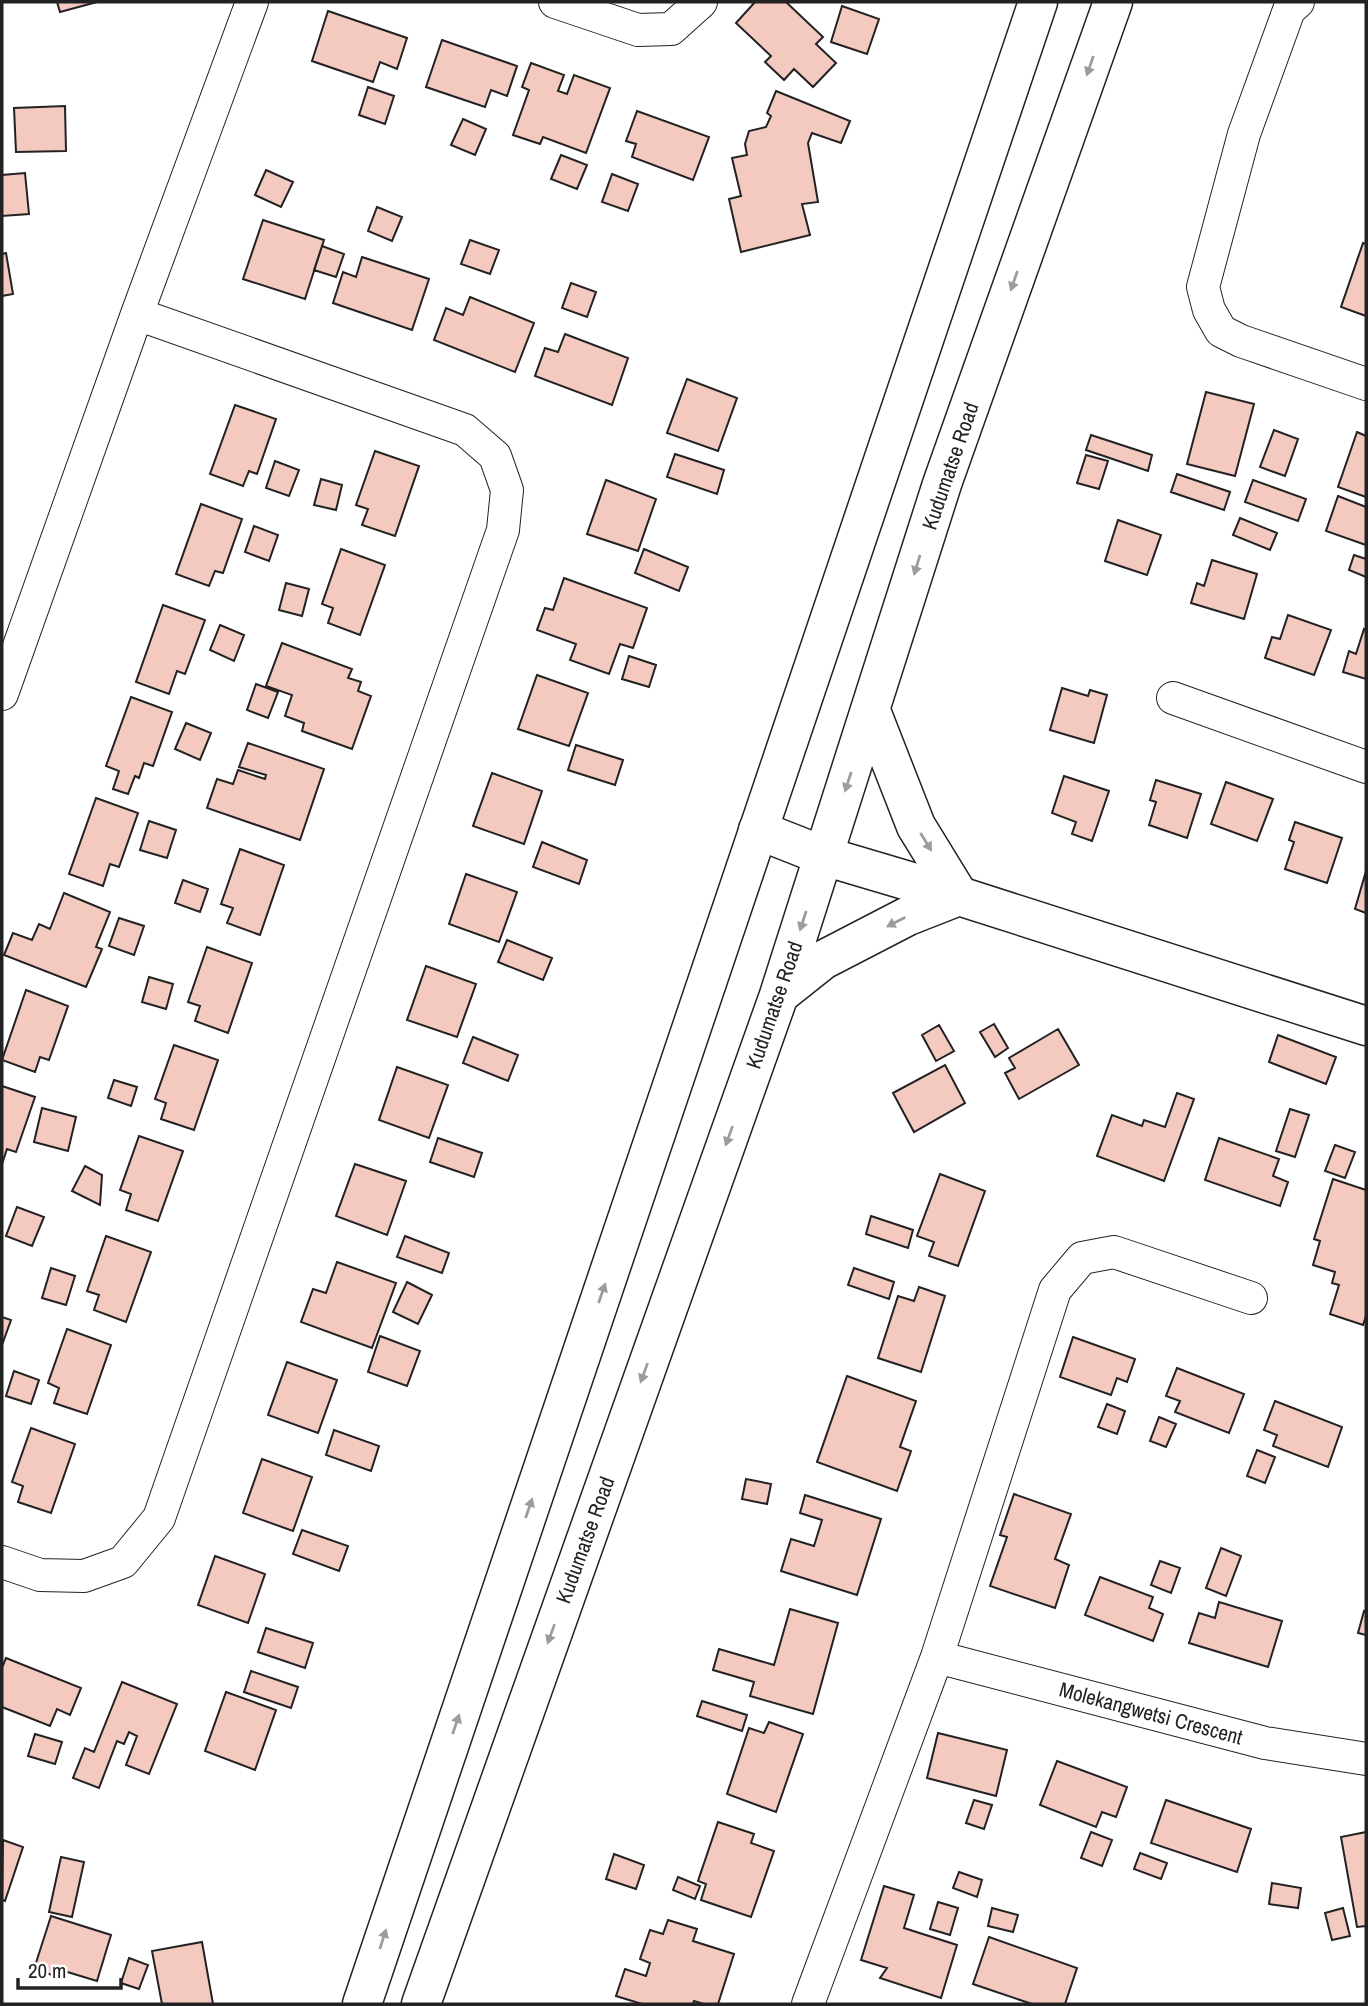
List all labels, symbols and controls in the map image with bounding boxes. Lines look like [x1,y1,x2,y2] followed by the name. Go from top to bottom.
[1084,56,1095,77] one-way arrow
[1008,270,1019,291] one-way arrow
[915,398,985,534] street label: Kudumatse Road
[911,555,921,576] one-way arrow
[842,772,853,793] one-way arrow
[919,832,932,851] one-way arrow
[797,910,808,931] one-way arrow
[886,917,906,928] one-way arrow
[739,937,809,1073] street label: Kudumatse Road
[723,1125,734,1146] one-way arrow
[597,1282,608,1303] one-way arrow
[638,1363,649,1384] one-way arrow
[549,1473,621,1607] street label: Kudumatse Road
[524,1498,535,1519] one-way arrow
[546,1623,557,1644] one-way arrow
[1056,1675,1246,1751] street label: Molekangwetsi Crescent
[451,1713,462,1734] one-way arrow
[379,1929,389,1950] one-way arrow
[18,1946,121,1990] scale bar
[28,1956,66,1985] text: 20 m

